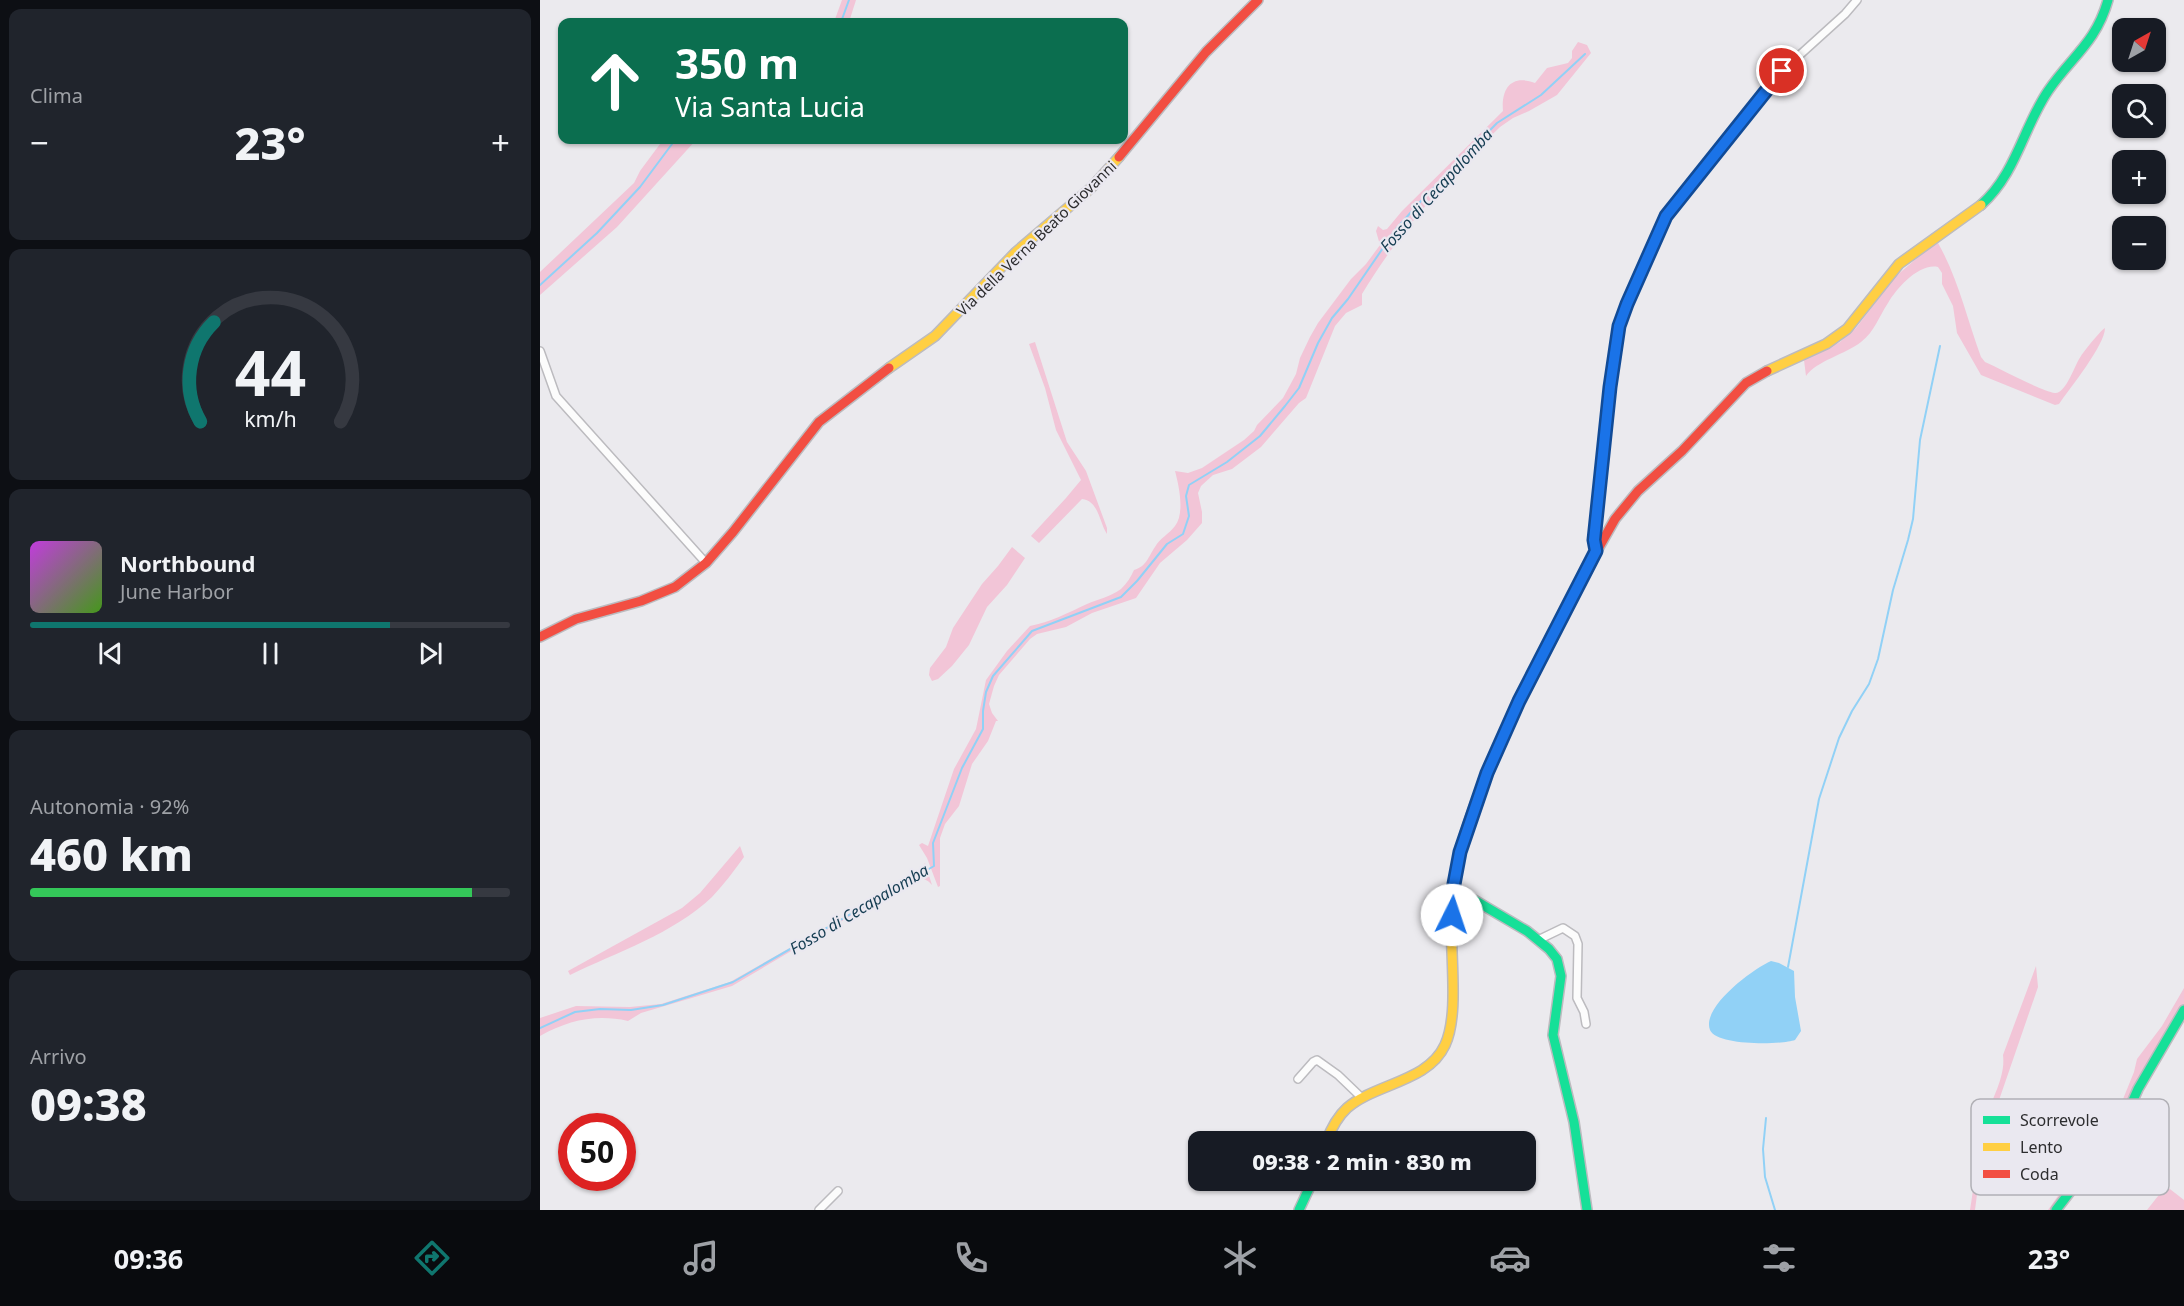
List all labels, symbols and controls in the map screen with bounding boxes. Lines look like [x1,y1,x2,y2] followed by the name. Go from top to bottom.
[2112,18,2166,72] north arrow
[2112,18,2166,270] map controls
[675,34,799,91] text: 350 m
[576,42,654,120] icon: ahead
[1756,45,1807,96] pin
[1765,54,1798,87] icon: arrive
[30,82,83,109] text: Clima
[2112,84,2166,138] button: search
[675,88,865,125] text: Via Santa Lucia
[234,112,306,173] text: 23°
[30,120,49,165] text: −
[491,120,510,165] text: +
[1375,124,1497,256] water label: Fosso di Cecapalomba
[2112,150,2166,204] button: +
[952,156,1120,320] street label: Via della Verna Beato Giovanni
[2112,216,2166,270] button: −
[234,329,306,414] text: 44
[244,404,296,433] text: km/h
[120,548,255,578] text: Northbound
[120,578,234,605] text: June Harbor
[94,637,127,670] icon: previous
[254,637,287,670] icon: pause
[414,637,447,670] icon: next
[30,793,189,820] text: Autonomia · 92%
[30,823,193,884] text: 460 km
[785,859,933,959] water label: Fosso di Cecapalomba
[1420,883,1484,947] position arrow
[30,1043,87,1070] text: Arrivo
[30,1073,147,1134] text: 09:38
[1971,1099,2169,1195] legend
[2020,1109,2099,1131] text: Scorrevole
[558,1113,636,1191] speed limit sign: 50
[2020,1136,2063,1158] text: Lento
[1252,1146,1472,1176] text: 09:38 · 2 min · 830 m
[2020,1163,2059,1185] text: Coda
[411,1237,453,1279] icon: directions
[680,1237,722,1279] icon: music
[950,1237,992,1279] icon: phone
[1219,1237,1261,1279] icon: climate
[1489,1237,1531,1279] icon: car
[1758,1237,1800,1279] icon: filters
[114,1240,183,1277] text: 09:36
[2028,1240,2070,1277] text: 23°

